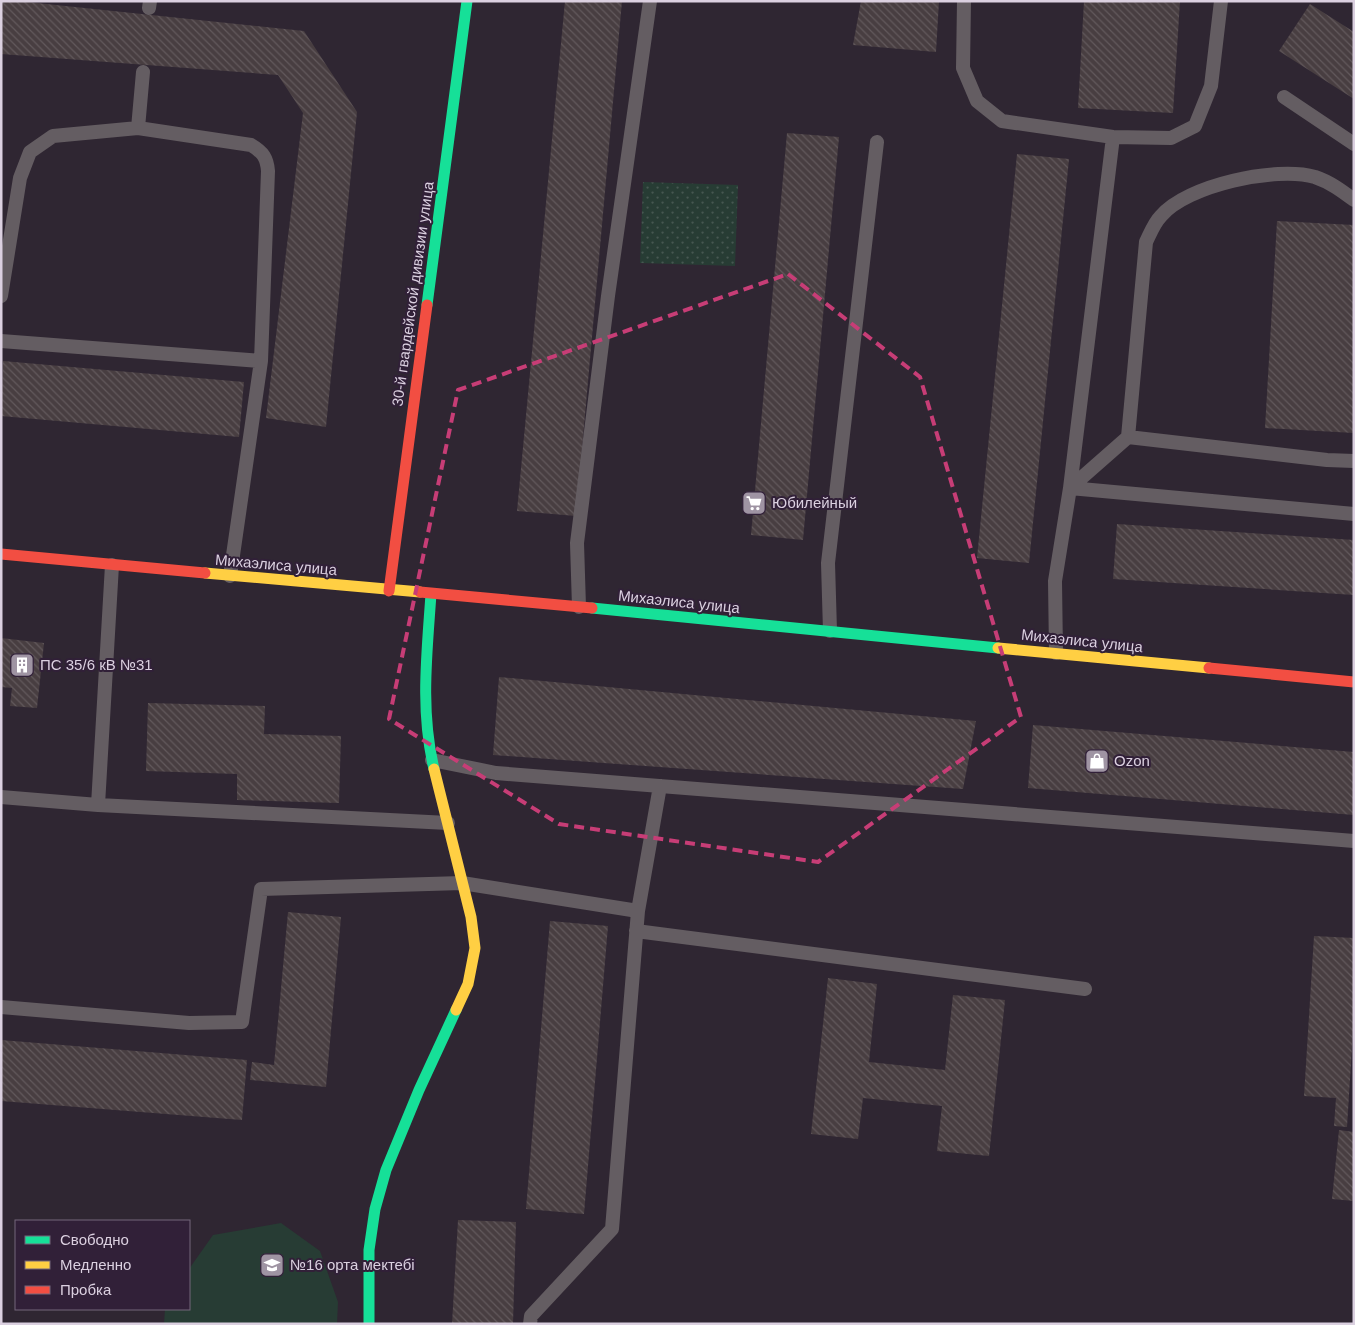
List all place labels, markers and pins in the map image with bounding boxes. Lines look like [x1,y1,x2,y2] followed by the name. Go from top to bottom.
[741,490,767,516] supermarket icon: Юбилейный
[772,494,857,511] place label: Юбилейный
[9,652,35,678] building icon: ПС 35/6 кВ №31
[40,656,153,673] place label: ПС 35/6 кВ №31
[1084,748,1110,774] shop icon: Ozon
[1114,752,1150,769] place label: Ozon
[259,1252,285,1278] school or university icon: №16 орта мектебі
[290,1256,415,1273] place label: №16 орта мектебі

